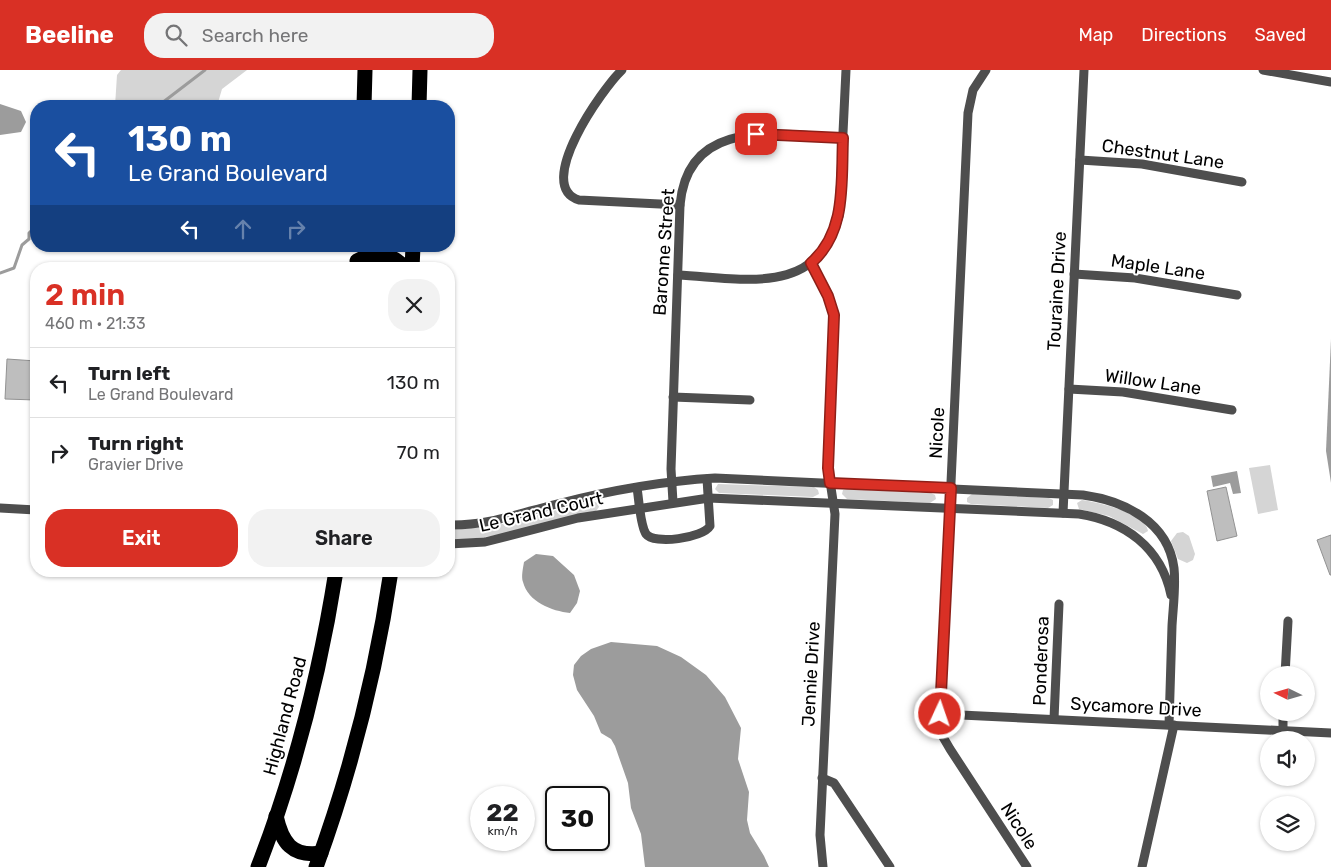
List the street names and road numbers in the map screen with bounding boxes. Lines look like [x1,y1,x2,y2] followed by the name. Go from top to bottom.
[1100,135,1226,173] street label: Chestnut Lane
[649,188,679,316] street label: Baronne Street
[1043,231,1071,351] street label: Touraine Drive
[1109,250,1207,284] street label: Maple Lane
[1103,364,1203,400] street label: Willow Lane
[925,407,949,459] street label: Nicole
[477,487,605,537] street label: Le Grand Court
[1028,616,1054,706] street label: Ponderosa
[797,621,825,727] street label: Jennie Drive
[259,654,311,778] street label: Highland Road
[1070,693,1202,721] street label: Sycamore Drive
[996,798,1042,854] street label: Nicole

